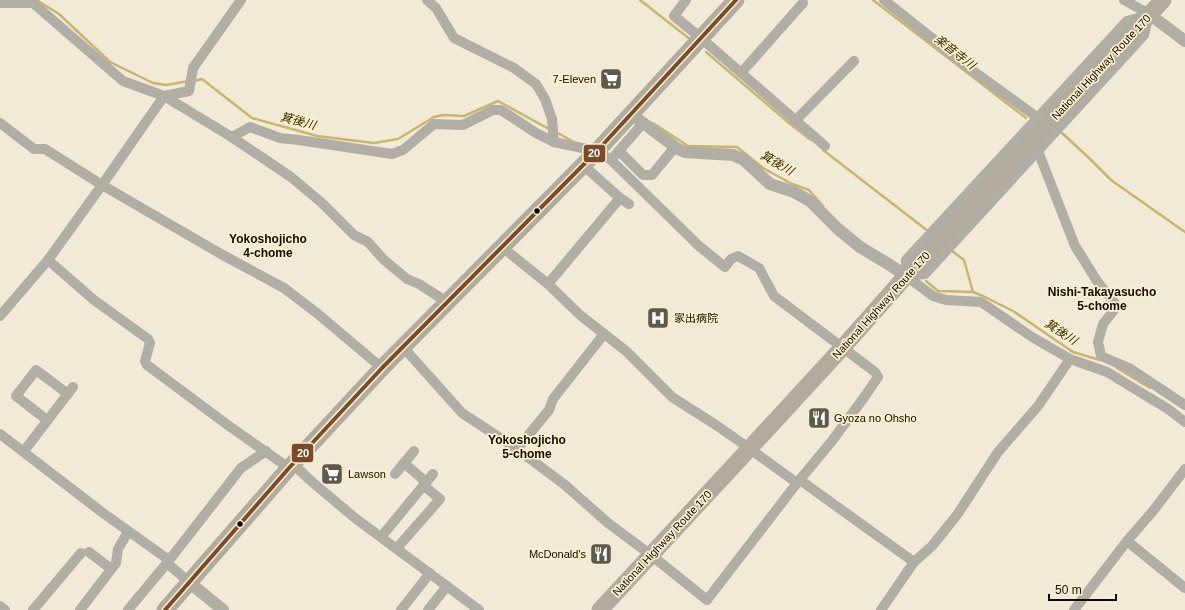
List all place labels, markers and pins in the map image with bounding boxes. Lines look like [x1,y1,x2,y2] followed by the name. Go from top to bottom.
[598,66,624,92] supermarket icon: 7-Eleven
[553,73,596,85] place label: 7-Eleven
[532,206,542,216] unlabelled marker
[645,305,671,331] hospital icon: 家出病院
[674,312,718,324] place label: 家出病院
[806,405,832,431] restaurant icon: Gyoza no Ohsho
[834,412,917,424] place label: Gyoza no Ohsho
[319,461,345,487] supermarket icon: Lawson
[348,468,386,480] place label: Lawson
[235,519,245,529] unlabelled marker
[588,541,614,567] restaurant icon: McDonald's
[529,548,586,560] place label: McDonald's

